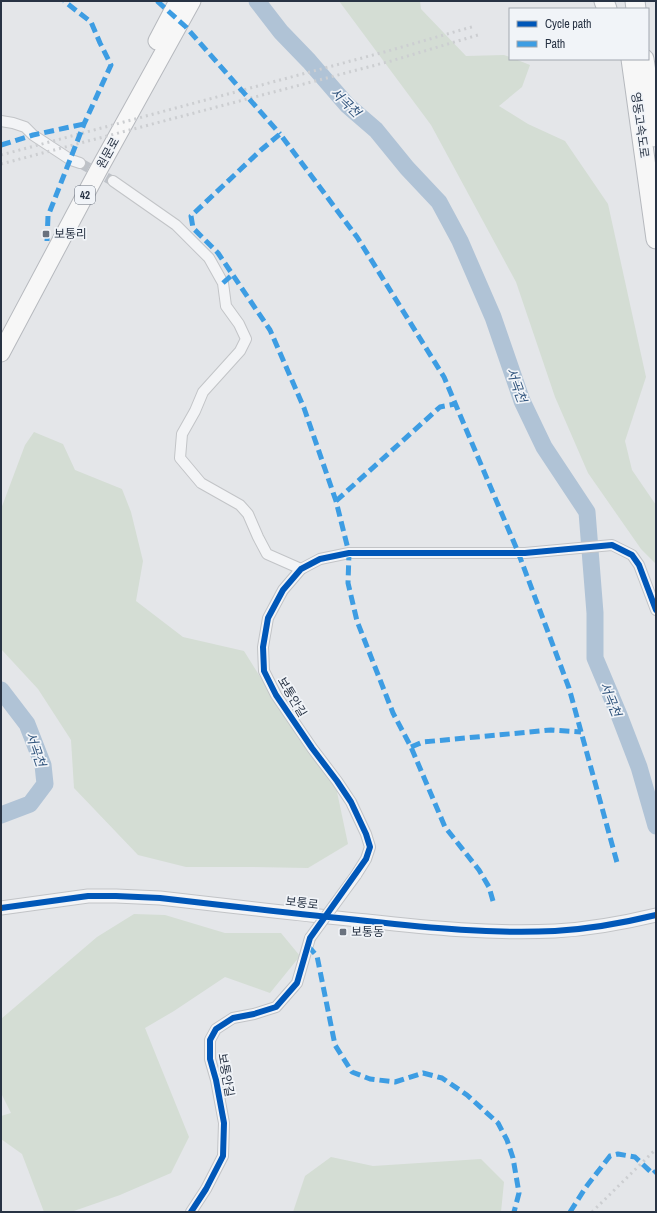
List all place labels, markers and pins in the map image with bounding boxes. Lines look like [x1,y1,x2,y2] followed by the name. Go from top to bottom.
[54,226,87,242] place label: 보통리
[41,229,51,239] marker: 보통리
[351,924,384,940] place label: 보통동
[338,927,348,937] marker: 보통동

